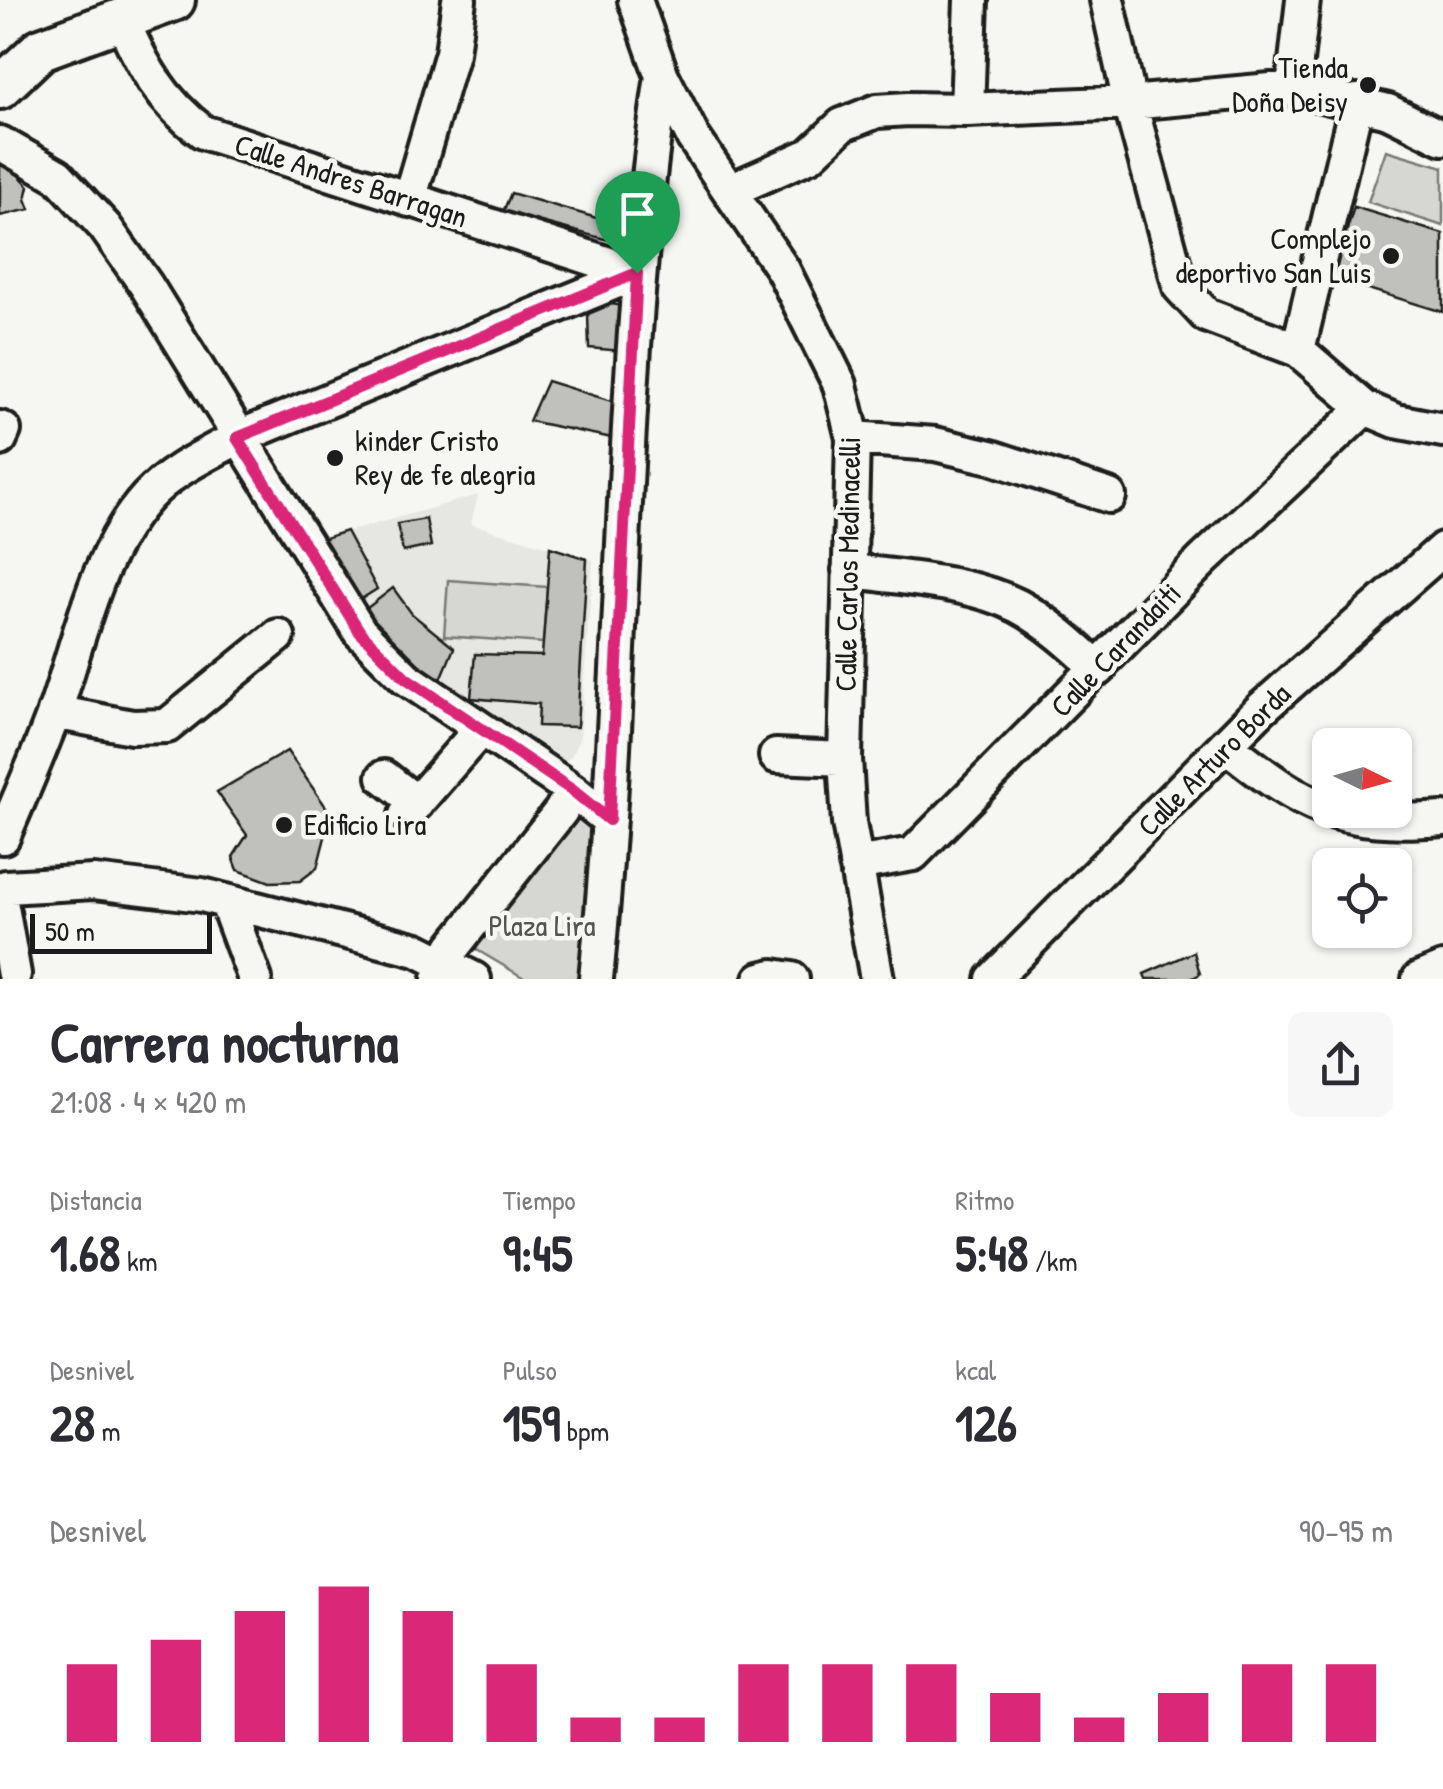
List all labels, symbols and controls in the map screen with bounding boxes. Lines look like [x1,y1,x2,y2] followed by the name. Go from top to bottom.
[1232,47,1348,121] place label: Tienda Doña Deisy
[1357,74,1379,96] marker: Tienda Doña Deisy
[230,124,473,237] street label: Calle Andres Barragan
[595,171,680,274] pin
[610,186,665,241] icon: arrive
[1175,218,1371,292] place label: Complejo deportivo San Luis
[1380,245,1402,267] marker: Complejo deportivo San Luis
[355,420,536,494] place label: kinder Cristo Rey de fe alegria
[825,436,869,692] street label: Calle Carlos Medinacelli
[324,447,346,469] marker: kinder Cristo Rey de fe alegria
[1041,573,1190,725] street label: Calle Carandaiti
[1128,674,1299,845] street label: Calle Arturo Borda
[1312,728,1412,828] north arrow
[1312,728,1412,948] map controls
[304,804,426,844] place label: Edificio Lira
[273,814,295,836] marker: Edificio Lira
[1312,848,1412,948] button: locate
[489,905,596,945] park label: Plaza Lira
[30,909,212,954] scale bar
[45,912,95,950] text: 50 m
[50,1005,398,1079] text: Carrera nocturna
[1288,1012,1393,1117] button: share
[50,1080,246,1123] text: 21:08 · 4 × 420 m
[50,1181,142,1219] text: Distancia
[503,1181,576,1219] text: Tiempo
[955,1181,1014,1219] text: Ritmo
[50,1219,120,1287] text: 1.68
[503,1219,573,1287] text: 9:45
[955,1219,1028,1287] text: 5:48
[120,1242,158,1280] text: km
[1028,1242,1077,1280] text: /km
[50,1351,134,1389] text: Desnivel
[503,1351,557,1389] text: Pulso
[955,1351,996,1389] text: kcal
[50,1389,95,1457] text: 28
[503,1389,560,1457] text: 159
[955,1389,1017,1457] text: 126
[95,1412,121,1450] text: m
[560,1412,609,1450] text: bpm
[50,1509,146,1552] text: Desnivel
[1299,1509,1393,1552] text: 90–95 m

